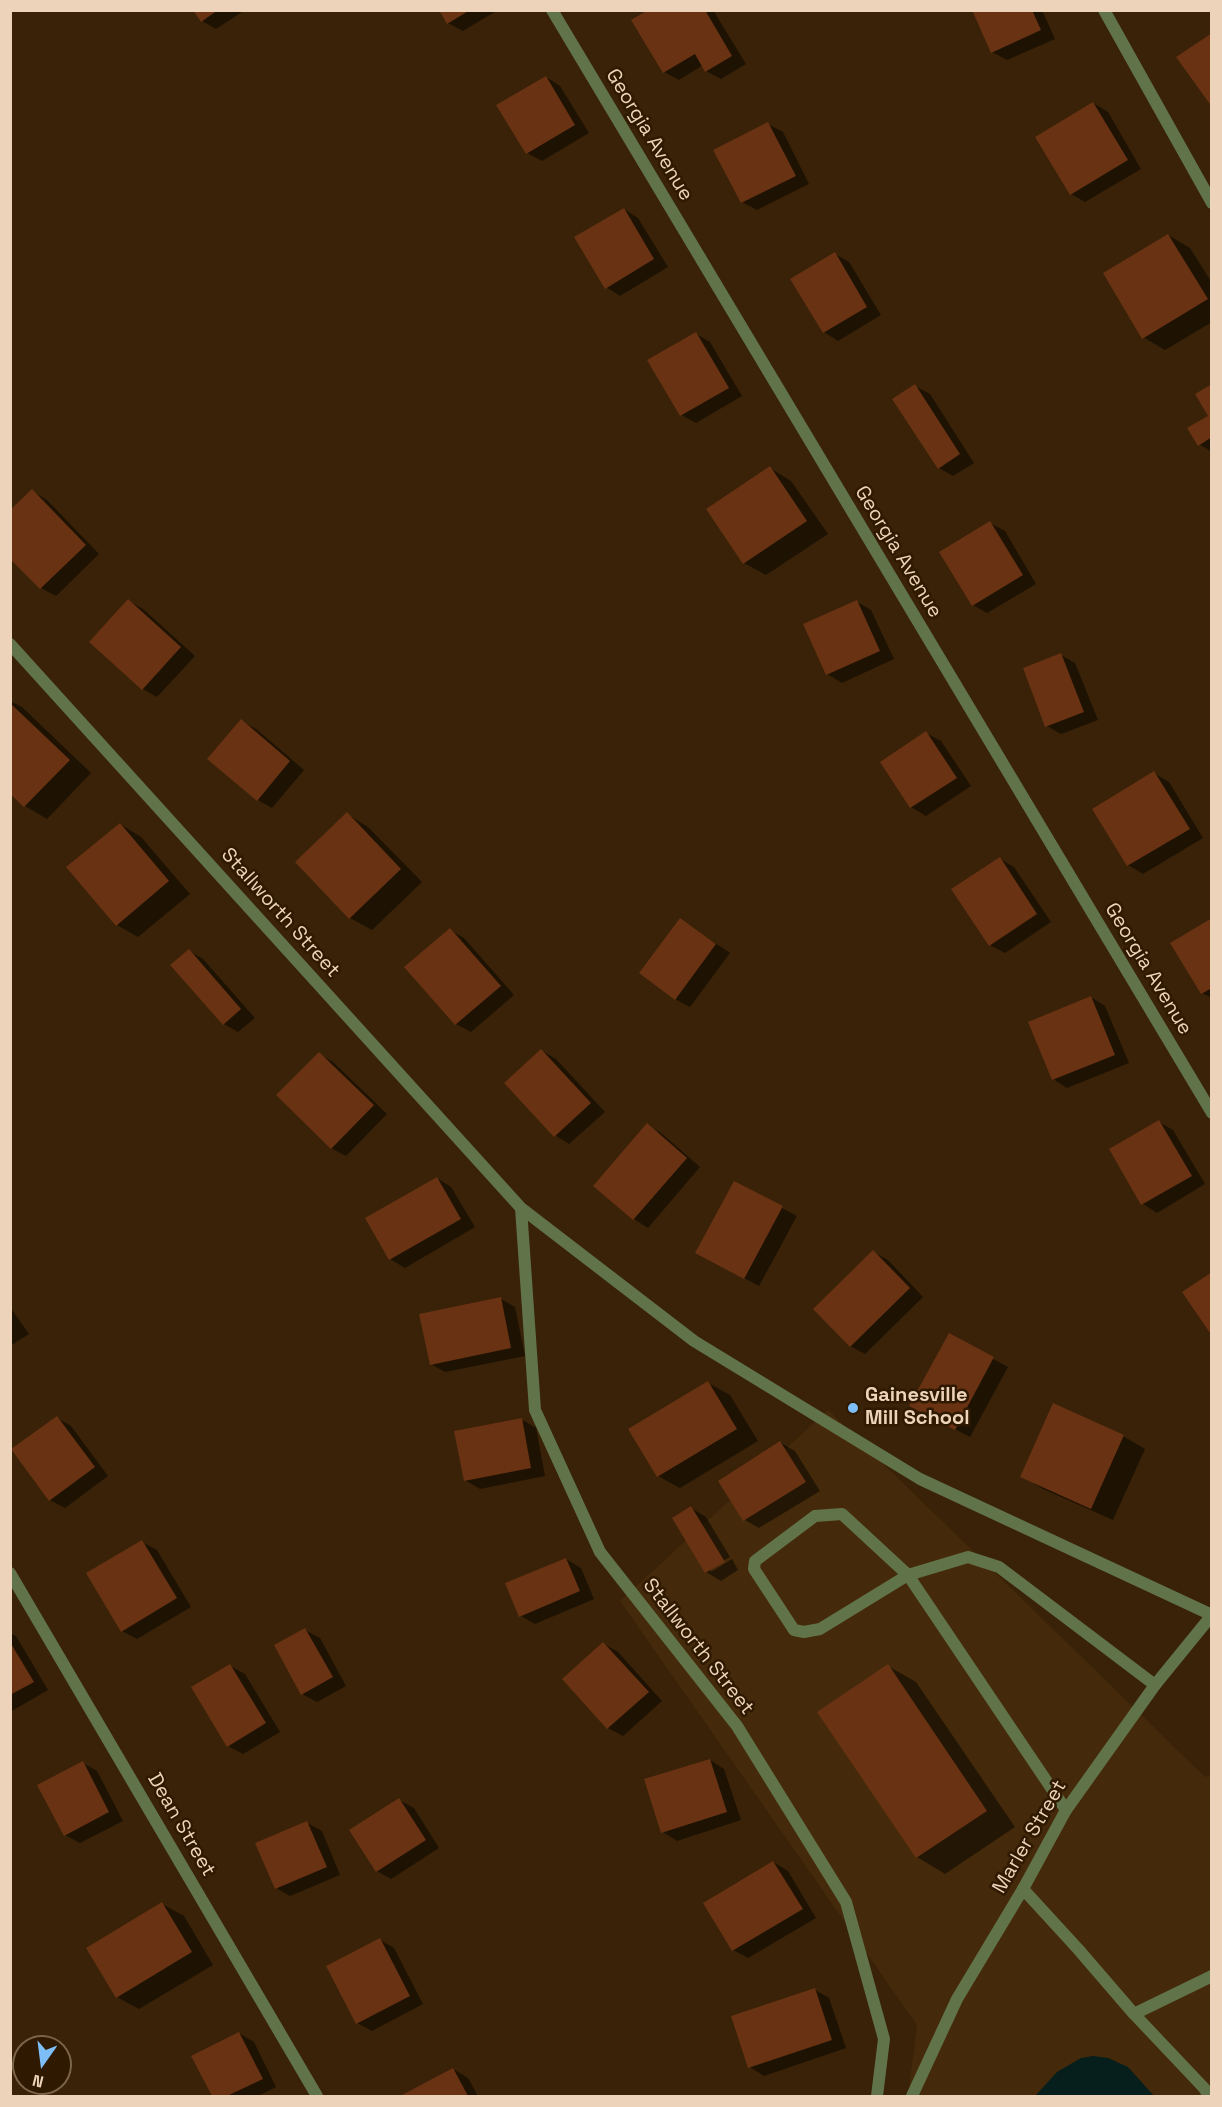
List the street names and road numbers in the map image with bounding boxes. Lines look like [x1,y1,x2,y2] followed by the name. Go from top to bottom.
[600,65,698,205] street label: Georgia Avenue
[849,482,947,622] street label: Georgia Avenue
[215,843,345,983] street label: Stallworth Street
[1099,899,1197,1039] street label: Georgia Avenue
[637,1574,759,1720] street label: Stallworth Street
[142,1769,220,1881] street label: Dean Street
[988,1776,1072,1898] street label: Marler Street

